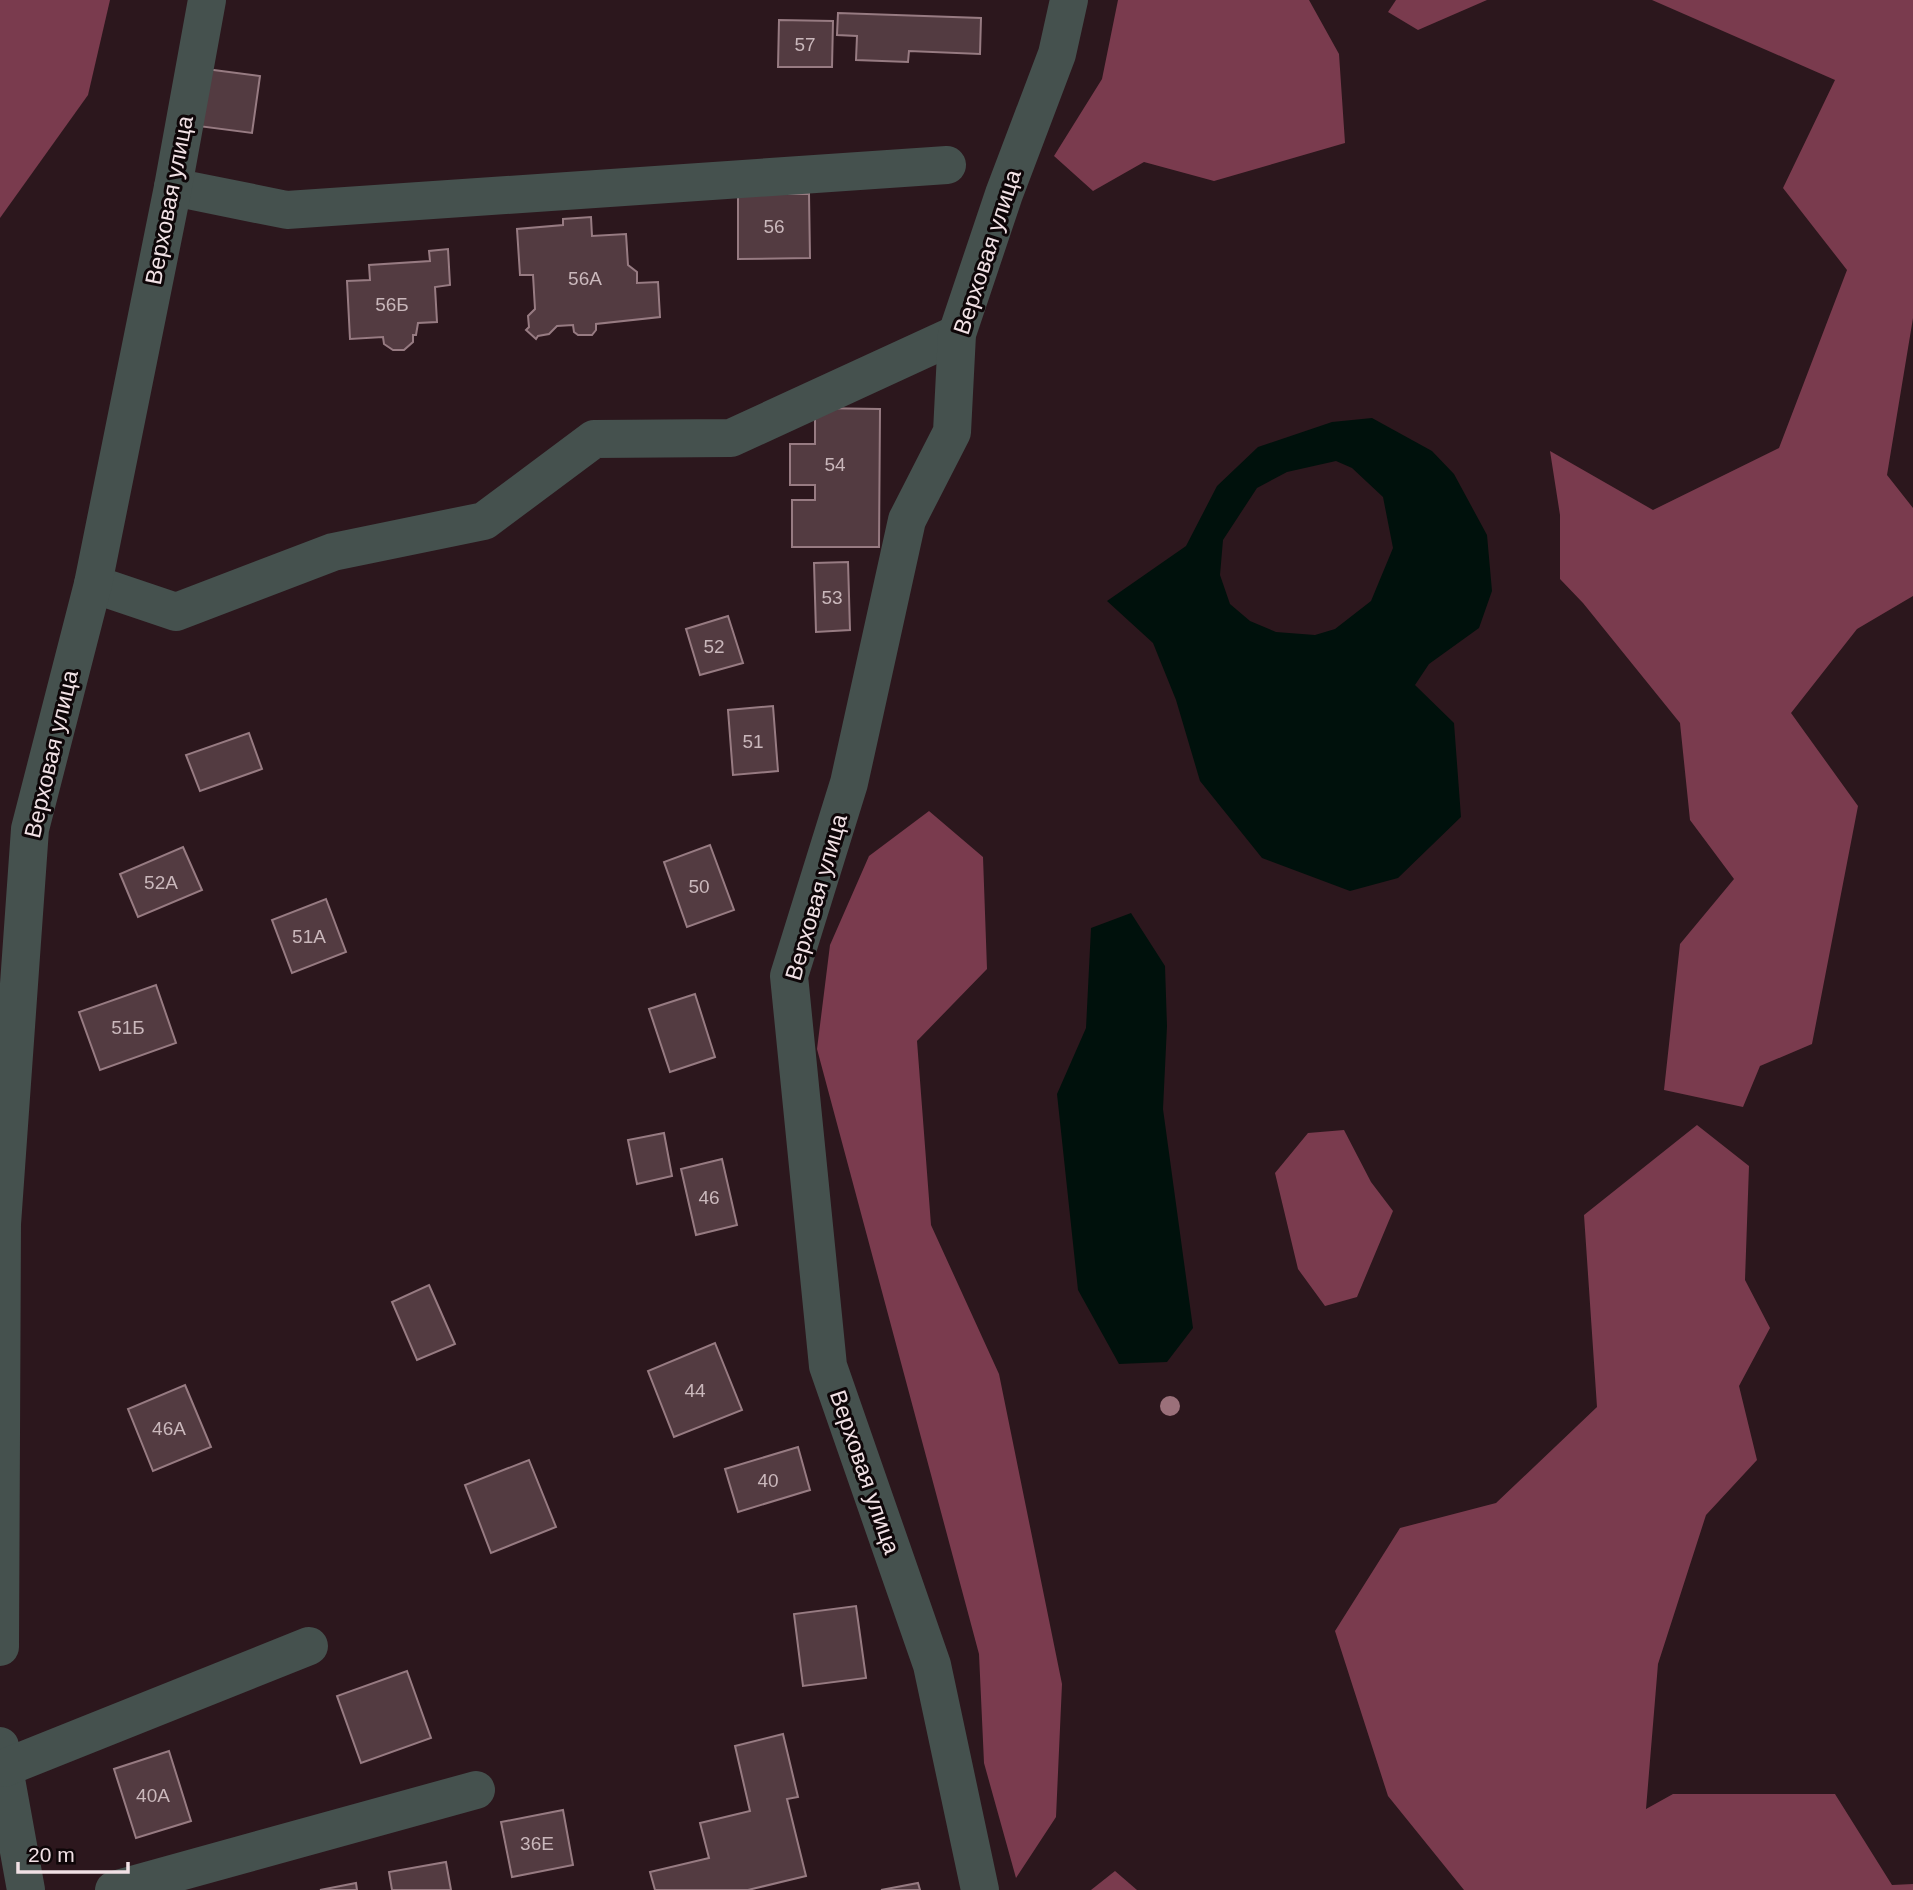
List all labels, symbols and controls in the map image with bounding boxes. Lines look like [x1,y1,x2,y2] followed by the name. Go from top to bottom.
[794,34,816,55] house number: 57
[140,113,198,287] street label: Верховая улица
[948,166,1026,338] street label: Верховая улица
[763,216,785,237] house number: 56
[568,268,602,289] house number: 56А
[375,294,409,315] house number: 56Б
[824,454,846,475] house number: 54
[821,587,843,608] house number: 53
[703,636,725,657] house number: 52
[19,667,83,840] street label: Верховая улица
[742,731,764,752] house number: 51
[780,811,852,983] street label: Верховая улица
[144,872,178,893] house number: 52А
[688,876,710,897] house number: 50
[292,926,326,947] house number: 51А
[111,1017,145,1038] house number: 51Б
[698,1187,720,1208] house number: 46
[684,1380,706,1401] house number: 44
[825,1387,905,1558] street label: Верховая улица
[152,1418,186,1439] house number: 46А
[757,1470,779,1491] house number: 40
[136,1785,170,1806] house number: 40А
[18,1830,128,1874] scale bar
[520,1833,554,1854] house number: 36Е
[28,1843,75,1866] text: 20 m

